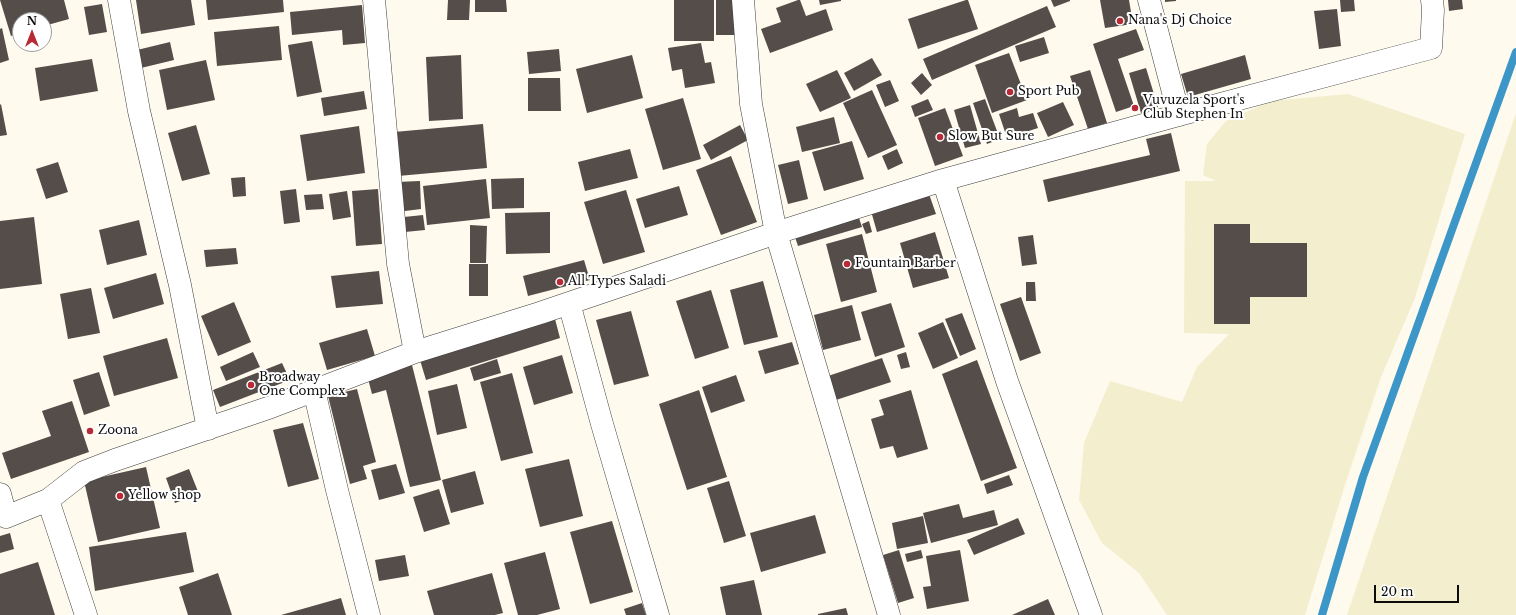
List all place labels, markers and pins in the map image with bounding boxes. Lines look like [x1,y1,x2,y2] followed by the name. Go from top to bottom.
[1128,14,1232,28] place label: Nana's Dj Choice
[1115,16,1125,26] marker: Nana's Dj Choice
[1018,85,1080,99] place label: Sport Pub
[1005,87,1015,97] marker: Sport Pub
[1143,94,1245,122] place label: Vuvuzela Sport's Club Stephen In
[1130,103,1140,113] marker: Vuvuzela Sport's Club Stephen In
[948,130,1034,144] place label: Slow But Sure
[935,132,945,142] marker: Slow But Sure
[855,257,956,271] place label: Fountain Barber
[842,259,852,269] marker: Fountain Barber
[568,275,666,289] place label: All Types Saladi
[555,277,565,287] marker: All Types Saladi
[259,371,345,399] place label: Broadway One Complex
[246,380,256,390] marker: Broadway One Complex
[98,424,138,438] place label: Zoona
[85,426,95,436] marker: Zoona
[128,489,201,503] place label: Yellow shop
[115,491,125,501] marker: Yellow shop

